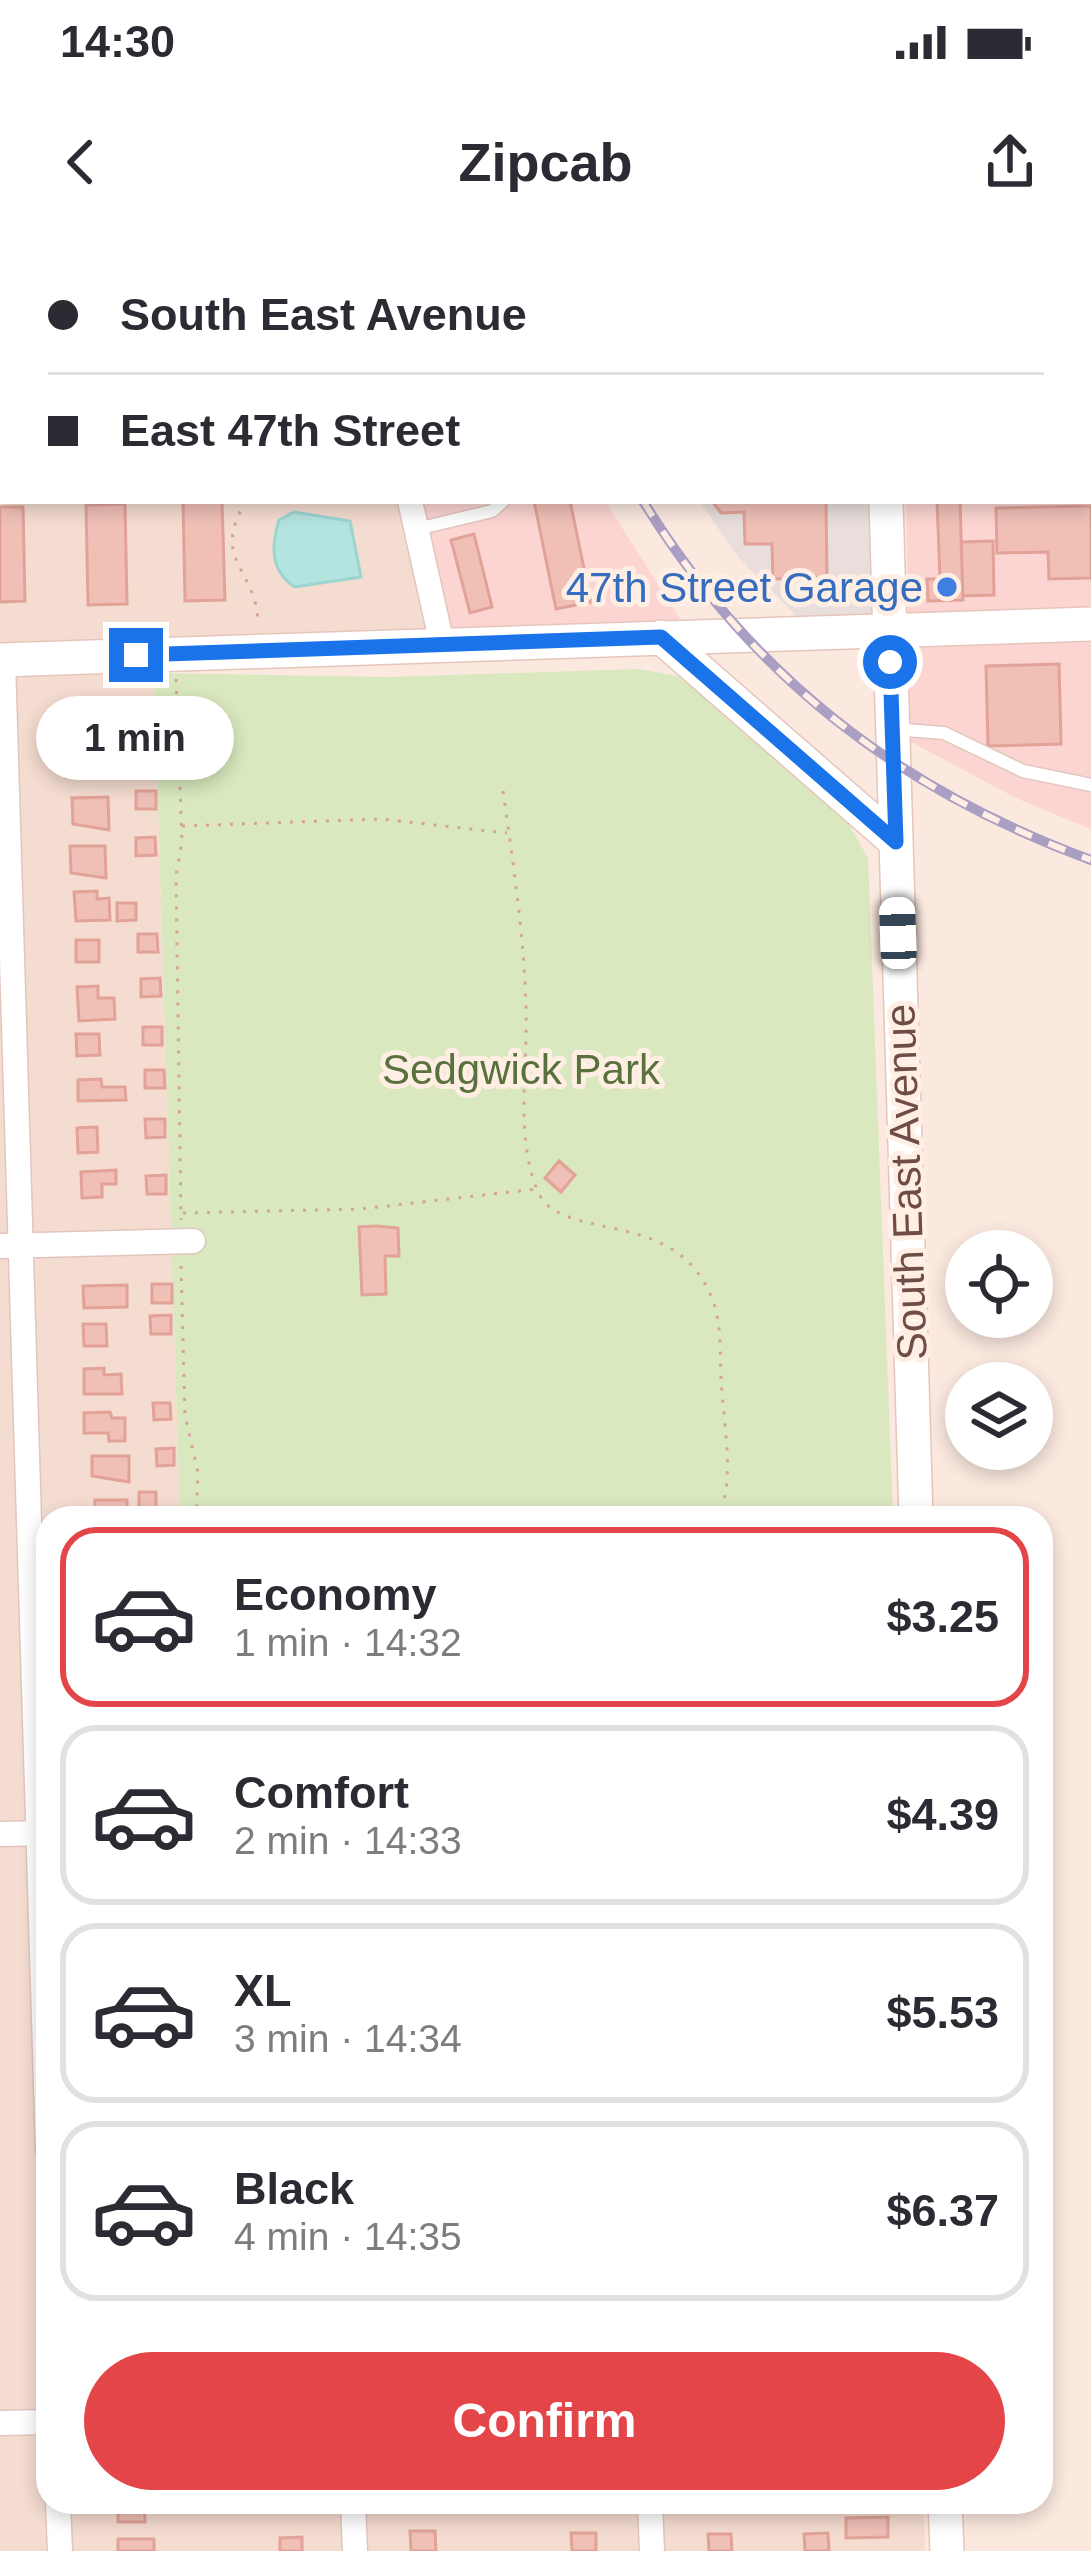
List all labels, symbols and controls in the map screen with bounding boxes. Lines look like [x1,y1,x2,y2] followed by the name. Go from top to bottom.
[60,16,175,67] text: 14:30
[48,129,114,195] icon: back
[977,129,1043,195] icon: share
[458,132,633,192] text: Zipcab
[120,289,527,340] text: South East Avenue
[120,405,460,456] text: East 47th Street
[566,564,923,611] place label: 47th Street Garage
[934,574,960,600] marker: 47th Street Garage
[109,628,163,682] route end
[863,635,917,689] route start
[37,697,235,781] callout: 1 min
[84,716,186,759] text: 1 min
[879,896,917,970] car
[876,1003,936,1361] street label: South East Avenue
[382,1046,661,1093] park label: Sedgwick Park
[945,1230,1053,1470] map controls
[945,1230,1053,1338] button: locate
[945,1362,1053,1470] button: layers
[90,1563,198,1671] icon: car
[234,1569,437,1620] text: Economy
[886,1591,999,1642] text: $3.25
[234,1621,462,1664] text: 1 min · 14:32
[90,1761,198,1869] icon: car
[234,1767,409,1818] text: Comfort
[886,1789,999,1840] text: $4.39
[234,1819,462,1862] text: 2 min · 14:33
[90,1959,198,2067] icon: car
[234,1965,292,2016] text: XL
[886,1987,999,2038] text: $5.53
[234,2017,462,2060] text: 3 min · 14:34
[90,2157,198,2265] icon: car
[234,2163,354,2214] text: Black
[886,2185,999,2236] text: $6.37
[234,2215,462,2258] text: 4 min · 14:35
[84,2352,1005,2490] button: Confirm

